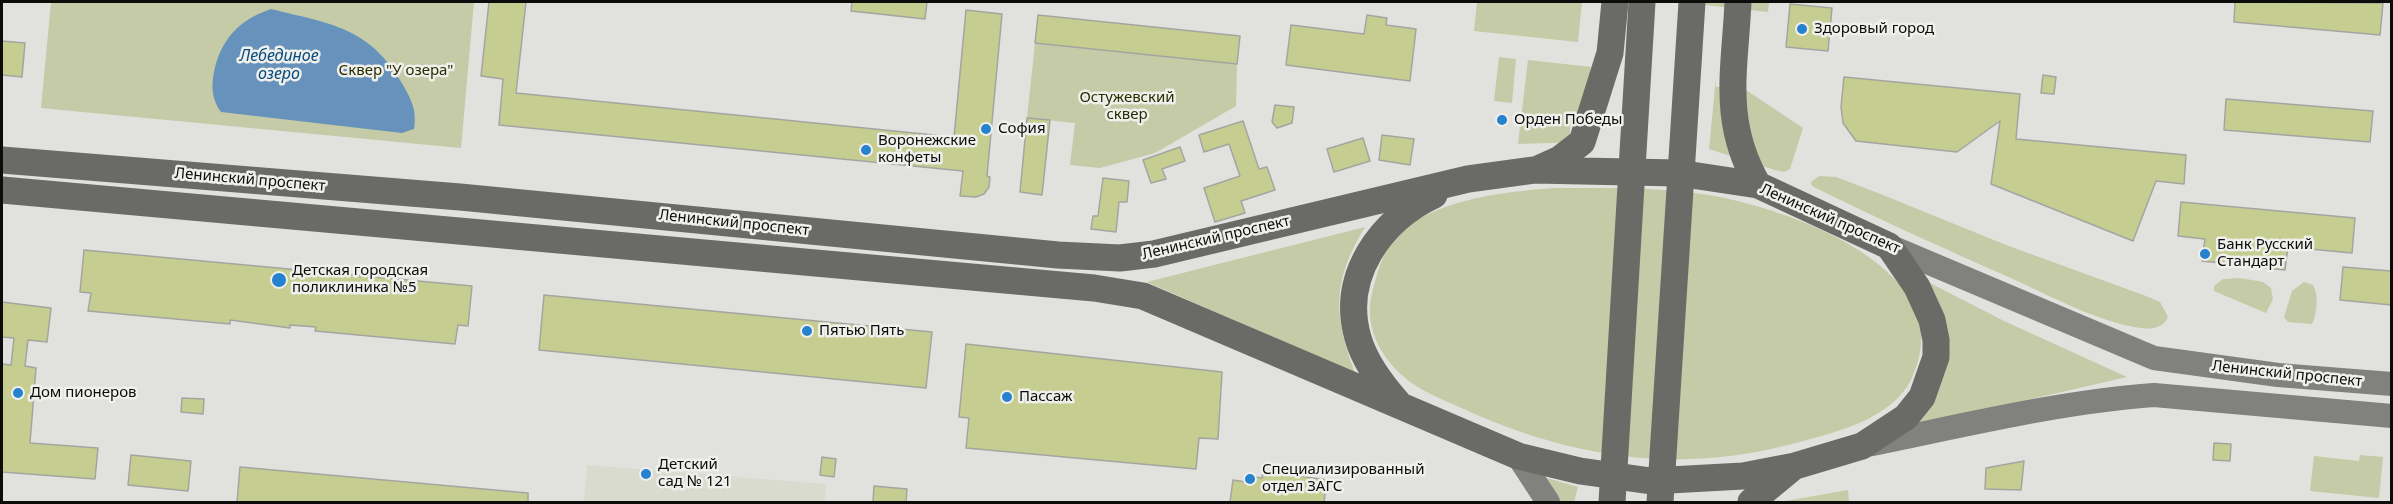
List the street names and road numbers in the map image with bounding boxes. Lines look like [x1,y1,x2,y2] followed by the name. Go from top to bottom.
[174,164,326,196] street label: Ленинский проспект
[1757,180,1903,258] street label: Ленинский проспект
[658,206,810,240] street label: Ленинский проспект
[1140,212,1292,264] street label: Ленинский проспект
[2211,357,2363,391] street label: Ленинский проспект

